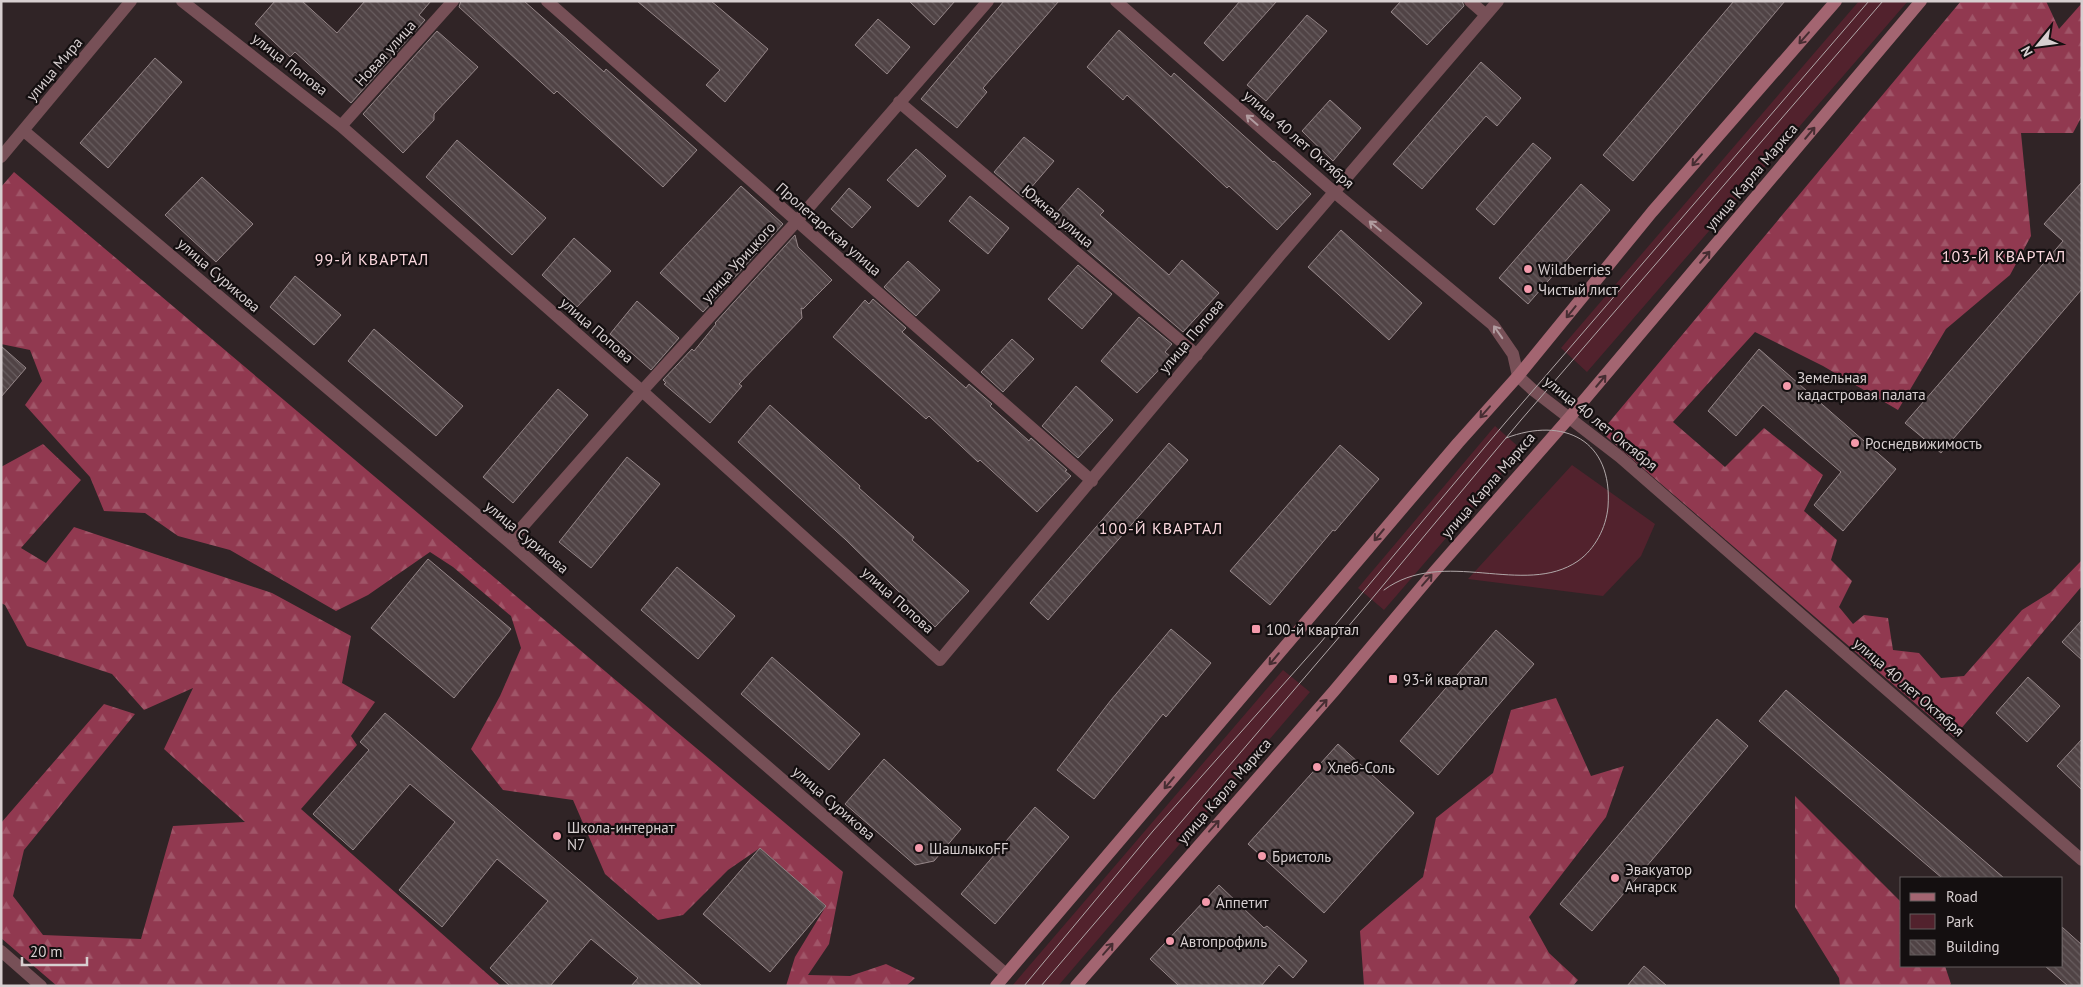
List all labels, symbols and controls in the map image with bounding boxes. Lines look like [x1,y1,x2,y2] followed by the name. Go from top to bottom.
[350,16,420,90] street label: Новая улица
[2013,20,2063,70] north arrow
[248,28,332,100] street label: улица Попова
[1799,31,1810,44] one-way arrow
[22,33,86,105] street label: улица Мира
[2017,43,2037,60] text: N
[1240,86,1358,192] street label: улица 40 лет Октября
[1245,115,1258,126] one-way arrow
[1701,119,1801,235] street label: улица Карла Маркса
[1804,126,1816,139] one-way arrow
[1692,154,1703,167] one-way arrow
[772,178,886,280] street label: Пролетарская улица
[1018,180,1098,252] street label: Южная улица
[697,218,779,306] street label: улица Урицкого
[1369,221,1382,232] one-way arrow
[174,234,264,316] street label: улица Сурикова
[1942,246,2066,266] district label: 103-Й КВАРТАЛ
[315,249,429,269] district label: 99-Й КВАРТАЛ
[1700,251,1711,264] one-way arrow
[1538,260,1611,279] place label: Wildberries
[1522,263,1534,275] marker: Wildberries
[1538,280,1618,299] place label: Чистый лист
[1522,283,1534,295] marker: Чистый лист
[556,293,638,367] street label: улица Попова
[1154,295,1228,377] street label: улица Попова
[1565,305,1576,318] one-way arrow
[1493,326,1503,340] one-way arrow
[1797,368,1926,404] place label: Земельная кадастровая палата
[1540,371,1662,475] street label: улица 40 лет Октября
[1595,375,1606,388] one-way arrow
[1781,380,1793,392] marker: Земельная кадастровая палата
[1479,405,1491,418] one-way arrow
[1437,428,1539,542] street label: улица Карла Маркса
[1865,434,1982,453] place label: Роснедвижимость
[1849,437,1861,449] marker: Роснедвижимость
[481,496,573,578] street label: улица Сурикова
[1099,518,1223,538] district label: 100-Й КВАРТАЛ
[1374,528,1385,541] one-way arrow
[858,562,938,638] street label: улица Попова
[1421,574,1432,587] one-way arrow
[1266,620,1359,639] place label: 100-й квартал
[1250,623,1262,635] marker: 100-й квартал
[1850,634,1968,740] street label: улица 40 лет Октября
[1269,652,1280,665] one-way arrow
[1403,670,1488,689] place label: 93-й квартал
[1387,673,1399,685] marker: 93-й квартал
[1316,698,1328,711] one-way arrow
[1173,734,1275,848] street label: улица Карла Маркса
[1327,758,1395,777] place label: Хлеб-Соль
[1311,761,1323,773] marker: Хлеб-Соль
[789,762,879,844] street label: улица Сурикова
[1163,776,1174,789] one-way arrow
[567,818,675,854] place label: Школа-интернат N7
[1208,820,1220,833] one-way arrow
[551,830,563,842] marker: Школа-интернат N7
[929,839,1009,858] place label: ШашлыкoFF
[913,842,925,854] marker: ШашлыкoFF
[1272,847,1331,866] place label: Бристоль
[1256,850,1268,862] marker: Бристоль
[1625,860,1692,896] place label: Эвакуатор Ангарск
[1609,872,1621,884] marker: Эвакуатор Ангарск
[1900,877,2063,967] legend
[1946,887,1978,906] text: Road
[1216,893,1269,912] place label: Аппетит
[1200,896,1212,908] marker: Аппетит
[1946,912,1974,931] text: Park
[1180,932,1267,951] place label: Автопрофиль
[22,934,88,966] scale bar
[1164,935,1176,947] marker: Автопрофиль
[1946,937,2000,956] text: Building
[30,942,63,961] text: 20 m
[1102,943,1113,956] one-way arrow

